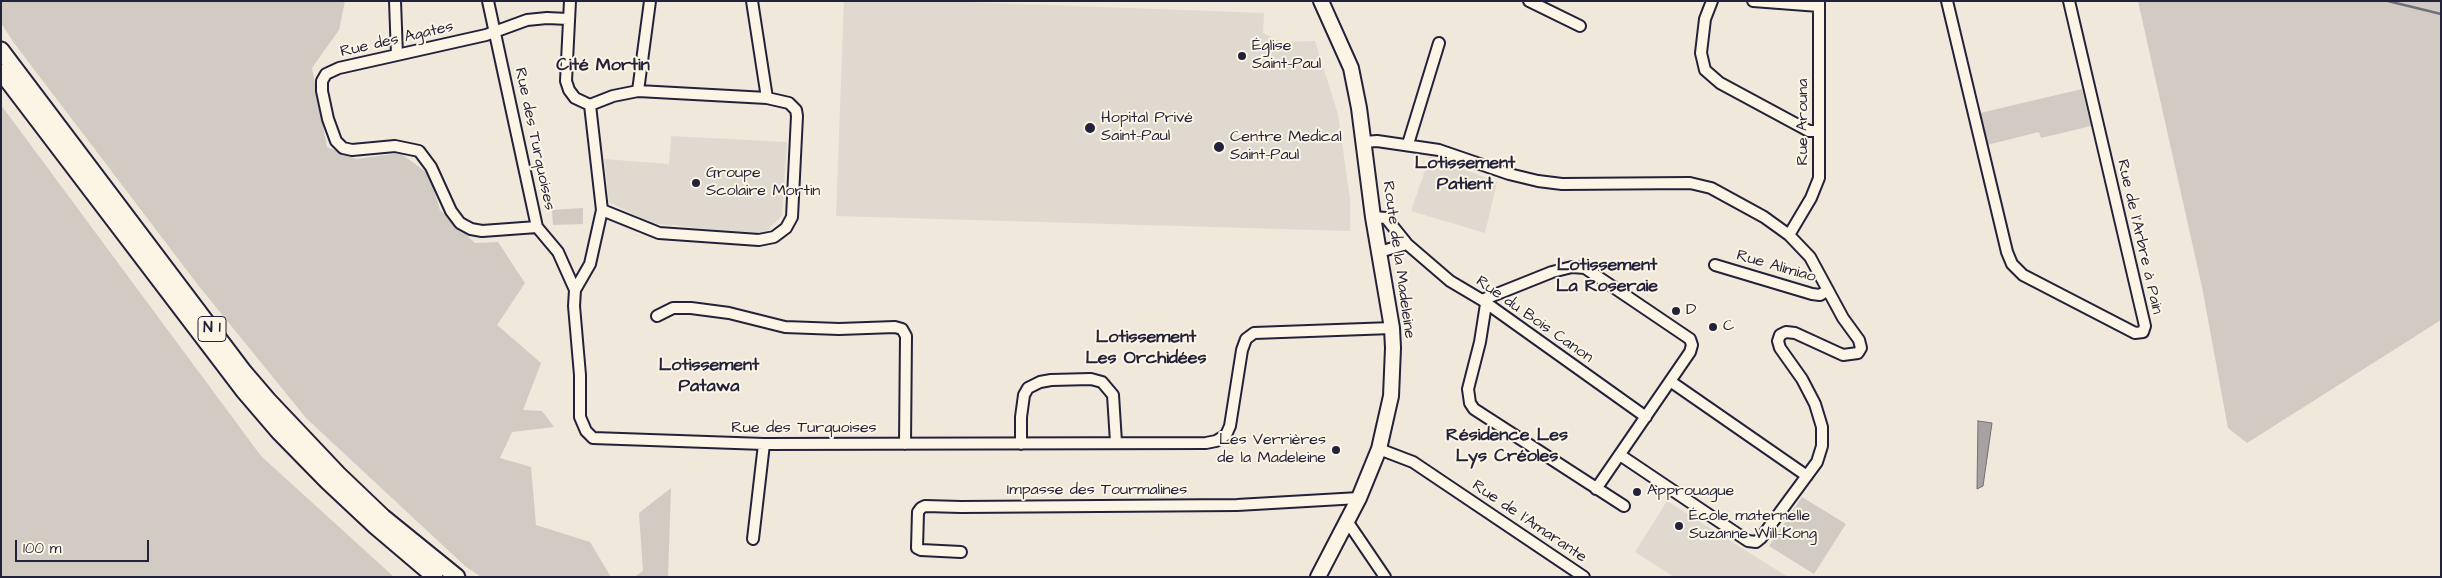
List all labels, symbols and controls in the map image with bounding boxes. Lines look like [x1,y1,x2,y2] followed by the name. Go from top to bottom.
[338,18,456,62] street label: Rue des Agates
[1252,37,1321,75] place label: Église Saint-Paul
[1236,50,1248,62] marker: Église Saint-Paul
[556,55,650,77] district label: Cité Mortin
[510,66,558,212] street label: Rue des Turquoises
[1794,79,1814,165] street label: Rue Arouna
[1101,109,1193,147] place label: Hopital Privé Saint-Paul
[1083,121,1097,135] marker: Hopital Privé Saint-Paul
[1230,128,1342,166] place label: Centre Medical Saint-Paul
[1212,140,1226,154] marker: Centre Medical Saint-Paul
[1415,153,1515,195] district label: Lotissement Patient
[2112,158,2166,316] street label: Rue de l'Arbre à Pain
[706,164,820,202] place label: Groupe Scolaire Mortin
[690,177,702,189] marker: Groupe Scolaire Mortin
[1377,180,1419,340] street label: Route de la Madeleine
[1734,246,1818,288] street label: Rue Alimiao
[1556,255,1658,298] district label: Lotissement La Roseraie
[1472,272,1596,368] street label: Rue du Bois Canon
[1686,301,1696,321] place label: D
[1670,305,1682,317] marker: D
[198,316,226,342] road number: N 1
[1723,317,1734,337] place label: C
[1707,321,1719,333] marker: C
[1085,327,1207,369] district label: Lotissement Les Orchidées
[659,355,759,398] district label: Lotissement Patawa
[731,419,877,439] street label: Rue des Turquoises
[1446,425,1568,468] district label: Résidence Les Lys Créoles
[1217,431,1326,469] place label: Les Verrières de la Madeleine
[1330,444,1342,456] marker: Les Verrières de la Madeleine
[1468,477,1590,567] street label: Rue de l'Amarante
[1007,481,1187,501] street label: Impasse des Tourmalines
[1647,482,1734,502] place label: Approuague
[1631,486,1643,498] marker: Approuague
[1689,507,1817,545] place label: École maternelle Suzanne Will-Kong
[1673,520,1685,532] marker: École maternelle Suzanne Will-Kong
[18,530,151,562] scale bar
[23,538,62,559] text: 100 m

